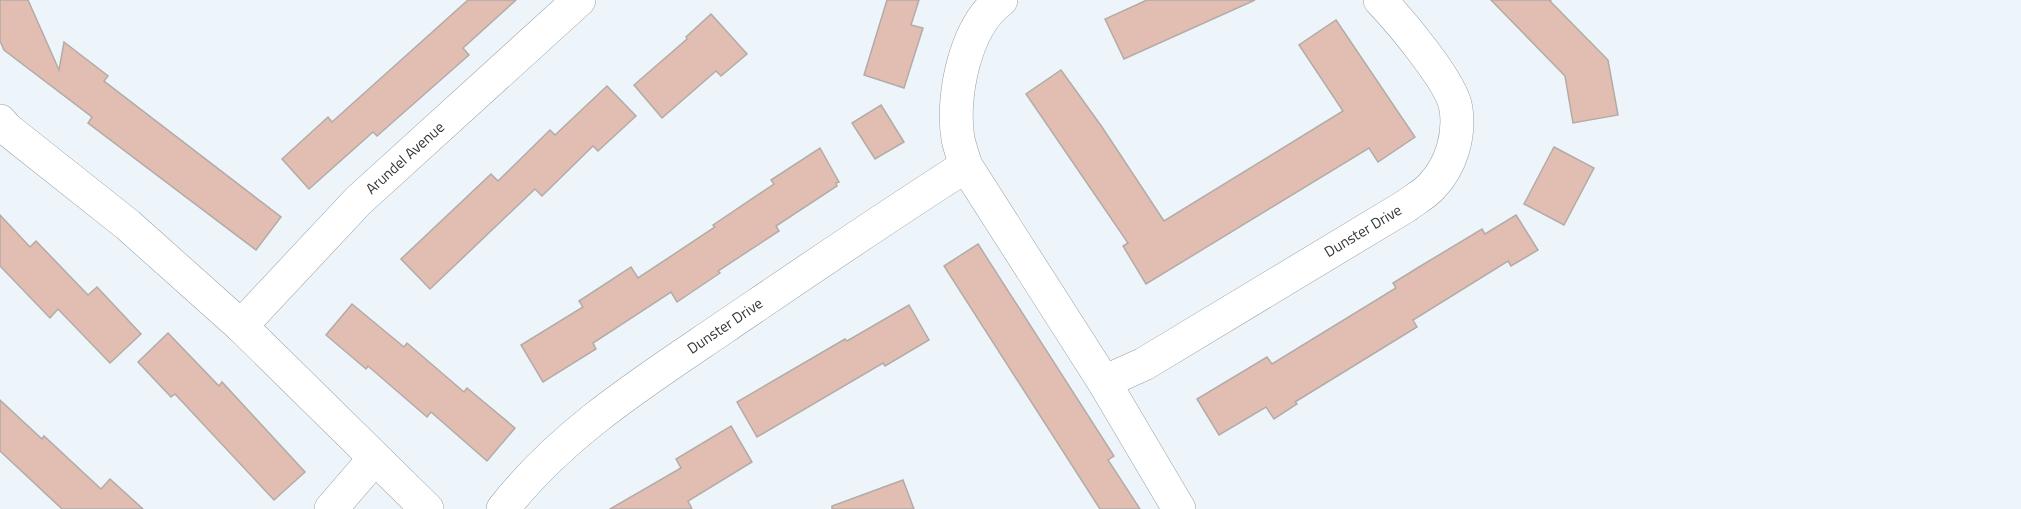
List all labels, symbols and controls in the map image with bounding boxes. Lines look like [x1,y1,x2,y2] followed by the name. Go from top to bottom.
[360,116,449,199] street label: Arundel Avenue
[1320,198,1406,263] street label: Dunster Drive
[682,292,767,359] street label: Dunster Drive

